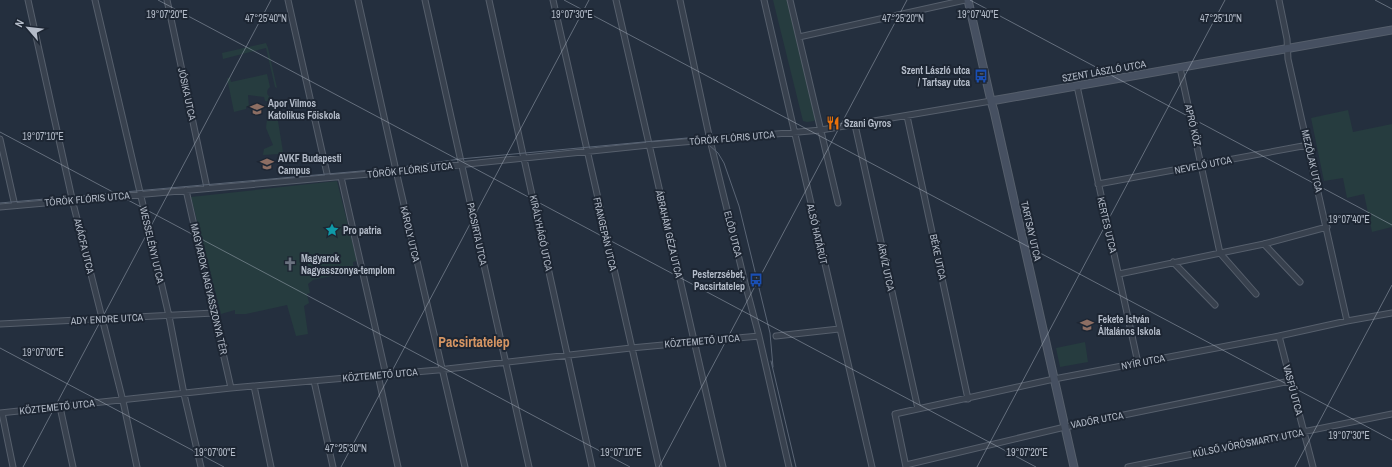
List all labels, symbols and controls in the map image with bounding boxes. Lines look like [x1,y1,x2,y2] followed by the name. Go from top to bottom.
[8,8,48,48] north arrow
[146,8,188,21] text: 19°07'20"E
[551,8,593,21] text: 19°07'30"E
[957,8,999,21] text: 19°07'40"E
[245,12,287,25] text: 47°25'40"N
[882,12,924,25] text: 47°25'20"N
[1200,12,1242,25] text: 47°25'10"N
[11,17,27,29] text: N
[1061,57,1148,85] street label: SZENT LÁSZLÓ UTCA
[901,64,970,89] place label: Szent László utca / Tartsay utca
[175,67,199,122] street label: JÓSIKA UTCA
[973,68,989,84] bus stop icon: Szent László utca / Tartsay utca
[268,97,340,122] place label: Apor Vilmos Katolikus Főiskola
[249,101,265,117] school or university icon: Apor Vilmos Katolikus Főiskola
[1182,102,1204,147] street label: APRÓ KÖZ
[825,115,841,131] restaurant icon: Szani Gyros
[844,117,892,130] place label: Szani Gyros
[689,128,776,148] street label: TÖRÖK FLÓRIS UTCA
[1298,128,1326,194] street label: MEZŐLAK UTCA
[22,130,64,143] text: 19°07'10"E
[278,152,342,177] place label: AVKF Budapesti Campus
[1173,153,1233,177] street label: NEVELŐ UTCA
[259,156,275,172] school or university icon: AVKF Budapesti Campus
[367,159,454,181] street label: TÖRÖK FLÓRIS UTCA
[652,188,685,279] street label: ÁBRAHÁM GÉZA UTCA
[44,189,131,209] street label: TÖRÖK FLÓRIS UTCA
[527,194,556,273] street label: KIRÁLYHÁGÓ UTCA
[590,196,620,273] street label: FRANGEPÁN UTCA
[1094,196,1120,255] street label: KERTES UTCA
[1018,200,1044,263] street label: TARTSAY UTCA
[464,201,490,267] street label: PACSIRTA UTCA
[804,202,830,266] street label: ALSÓ HATÁRÚT
[397,205,423,264] street label: KÁROLY UTCA
[137,206,167,285] street label: WESSELÉNYI UTCA
[721,210,745,259] street label: ELŐD UTCA
[1328,213,1370,226] text: 19°07'40"E
[71,216,97,275] street label: AKÁCFA UTCA
[188,222,230,356] street label: MAGYAROK NAGYASSZONYA TÉR
[324,222,340,238] place icon: Pro patria
[343,224,382,237] place label: Pro patria
[927,233,949,282] street label: BÉKE UTCA
[874,241,898,293] street label: ÁRVÍZ UTCA
[301,252,395,277] place label: Magyarok Nagyasszonya-templom
[282,256,298,272] church icon: Magyarok Nagyasszonya-templom
[692,268,745,293] place label: Pesterzsébet, Pacsirtatelep
[748,272,764,288] bus stop icon: Pesterzsébet, Pacsirtatelep
[70,311,144,327] street label: ADY ENDRE UTCA
[1098,313,1161,338] place label: Fekete István Általános Iskola
[1079,317,1095,333] school or university icon: Fekete István Általános Iskola
[664,331,741,351] street label: KÖZTEMETŐ UTCA
[438,333,510,351] district label: Pacsirtatelep
[22,346,64,359] text: 19°07'00"E
[1120,351,1166,373] street label: NYÍR UTCA
[1280,364,1306,417] street label: VASFŰ UTCA
[342,365,419,385] street label: KÖZTEMETŐ UTCA
[19,397,96,417] street label: KÖZTEMETŐ UTCA
[1070,408,1125,431] street label: VADŐR UTCA
[1191,426,1305,460] street label: KÜLSŐ VÖRÖSMARTY UTCA
[1328,429,1370,442] text: 19°07'30"E
[325,442,367,455] text: 47°25'30"N
[194,446,236,459] text: 19°07'00"E
[600,446,642,459] text: 19°07'10"E
[1006,446,1048,459] text: 19°07'20"E

